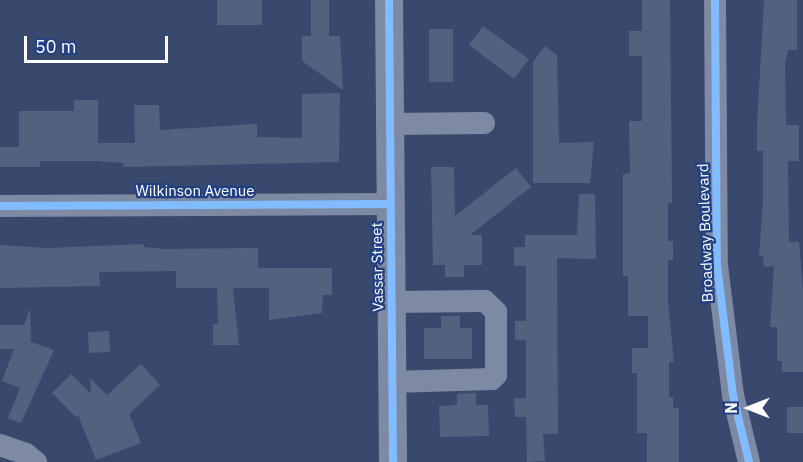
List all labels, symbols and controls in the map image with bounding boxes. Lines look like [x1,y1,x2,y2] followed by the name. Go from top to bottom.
[27,24,171,62] scale bar
[35,35,77,58] text: 50 m
[694,163,716,303] street label: Broadway Boulevard
[135,182,255,200] street label: Wilkinson Avenue
[367,222,387,312] street label: Vassar Street
[719,378,779,438] north arrow
[721,402,741,414] text: N

